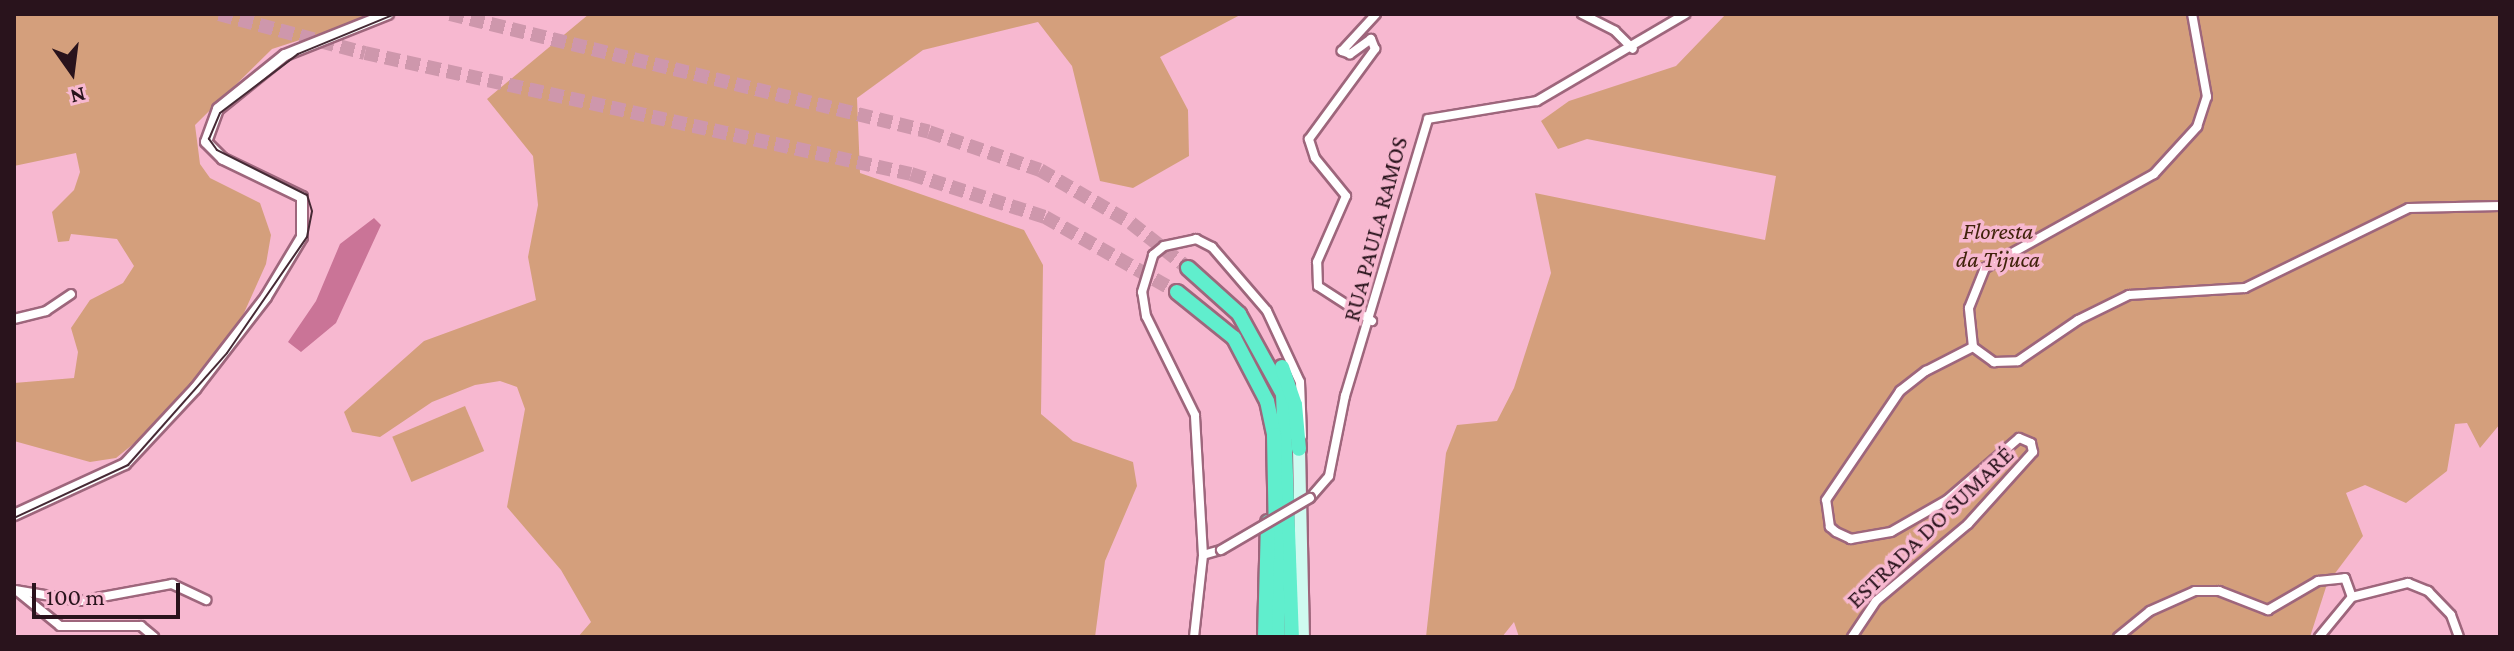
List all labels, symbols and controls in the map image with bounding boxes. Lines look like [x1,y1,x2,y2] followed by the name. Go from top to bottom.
[32,32,112,112] north arrow
[68,82,88,110] text: N
[1336,133,1414,325] street label: RUA PAULA RAMOS
[1956,217,2040,273] park label: Floresta da Tijuca
[1841,440,2019,614] street label: ESTRADA DO SUMARÉ
[36,567,184,617] scale bar
[46,583,105,610] text: 100 m

